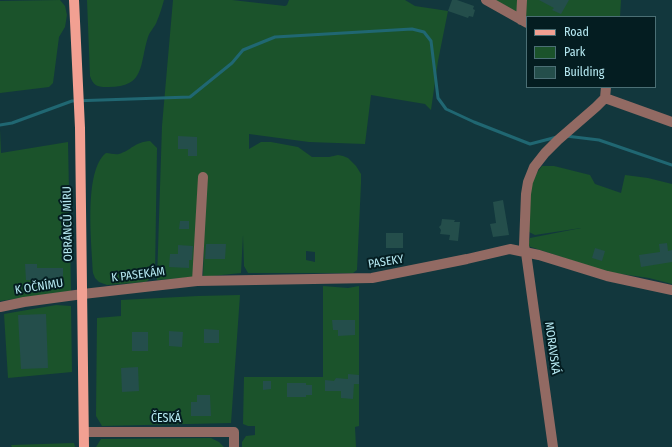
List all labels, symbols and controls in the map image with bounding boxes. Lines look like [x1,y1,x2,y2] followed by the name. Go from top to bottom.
[526,16,656,88] legend
[564,25,589,39] text: Road
[564,45,585,59] text: Park
[564,65,604,79] text: Building
[60,186,76,262] street label: OBRÁNCŮ MÍRU
[367,252,405,272] street label: PASEKY
[110,265,166,285] street label: K PASEKÁM
[14,276,64,298] street label: K OČNÍMU
[541,321,563,375] street label: MORAVSKÁ
[151,412,181,426] street label: ČESKÁ

